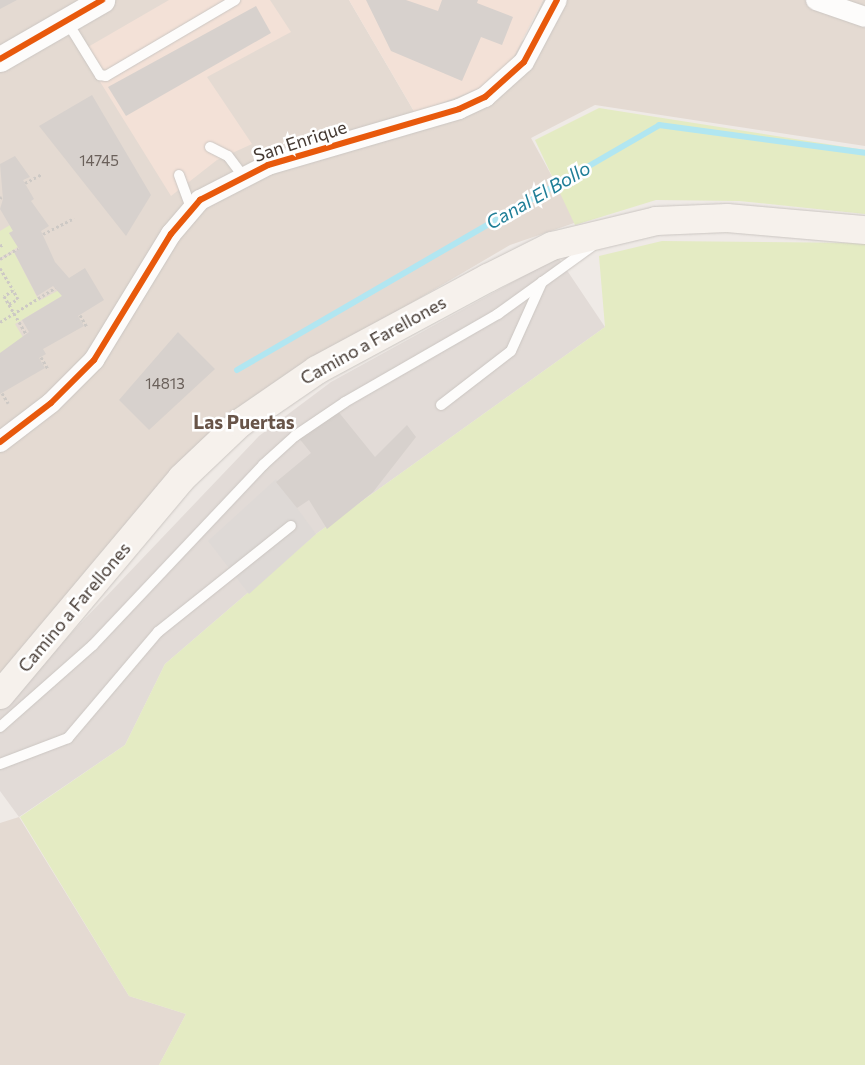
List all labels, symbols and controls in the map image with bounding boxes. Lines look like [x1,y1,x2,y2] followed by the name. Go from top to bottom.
[251,116,349,166] street label: San Enrique
[79,152,119,170] house number: 14745
[482,156,594,234] water label: Canal El Bollo
[296,291,450,389] street label: Camino a Farellones
[145,375,185,393] house number: 14813
[193,411,295,433] district label: Las Puertas
[13,538,135,676] street label: Camino a Farellones

